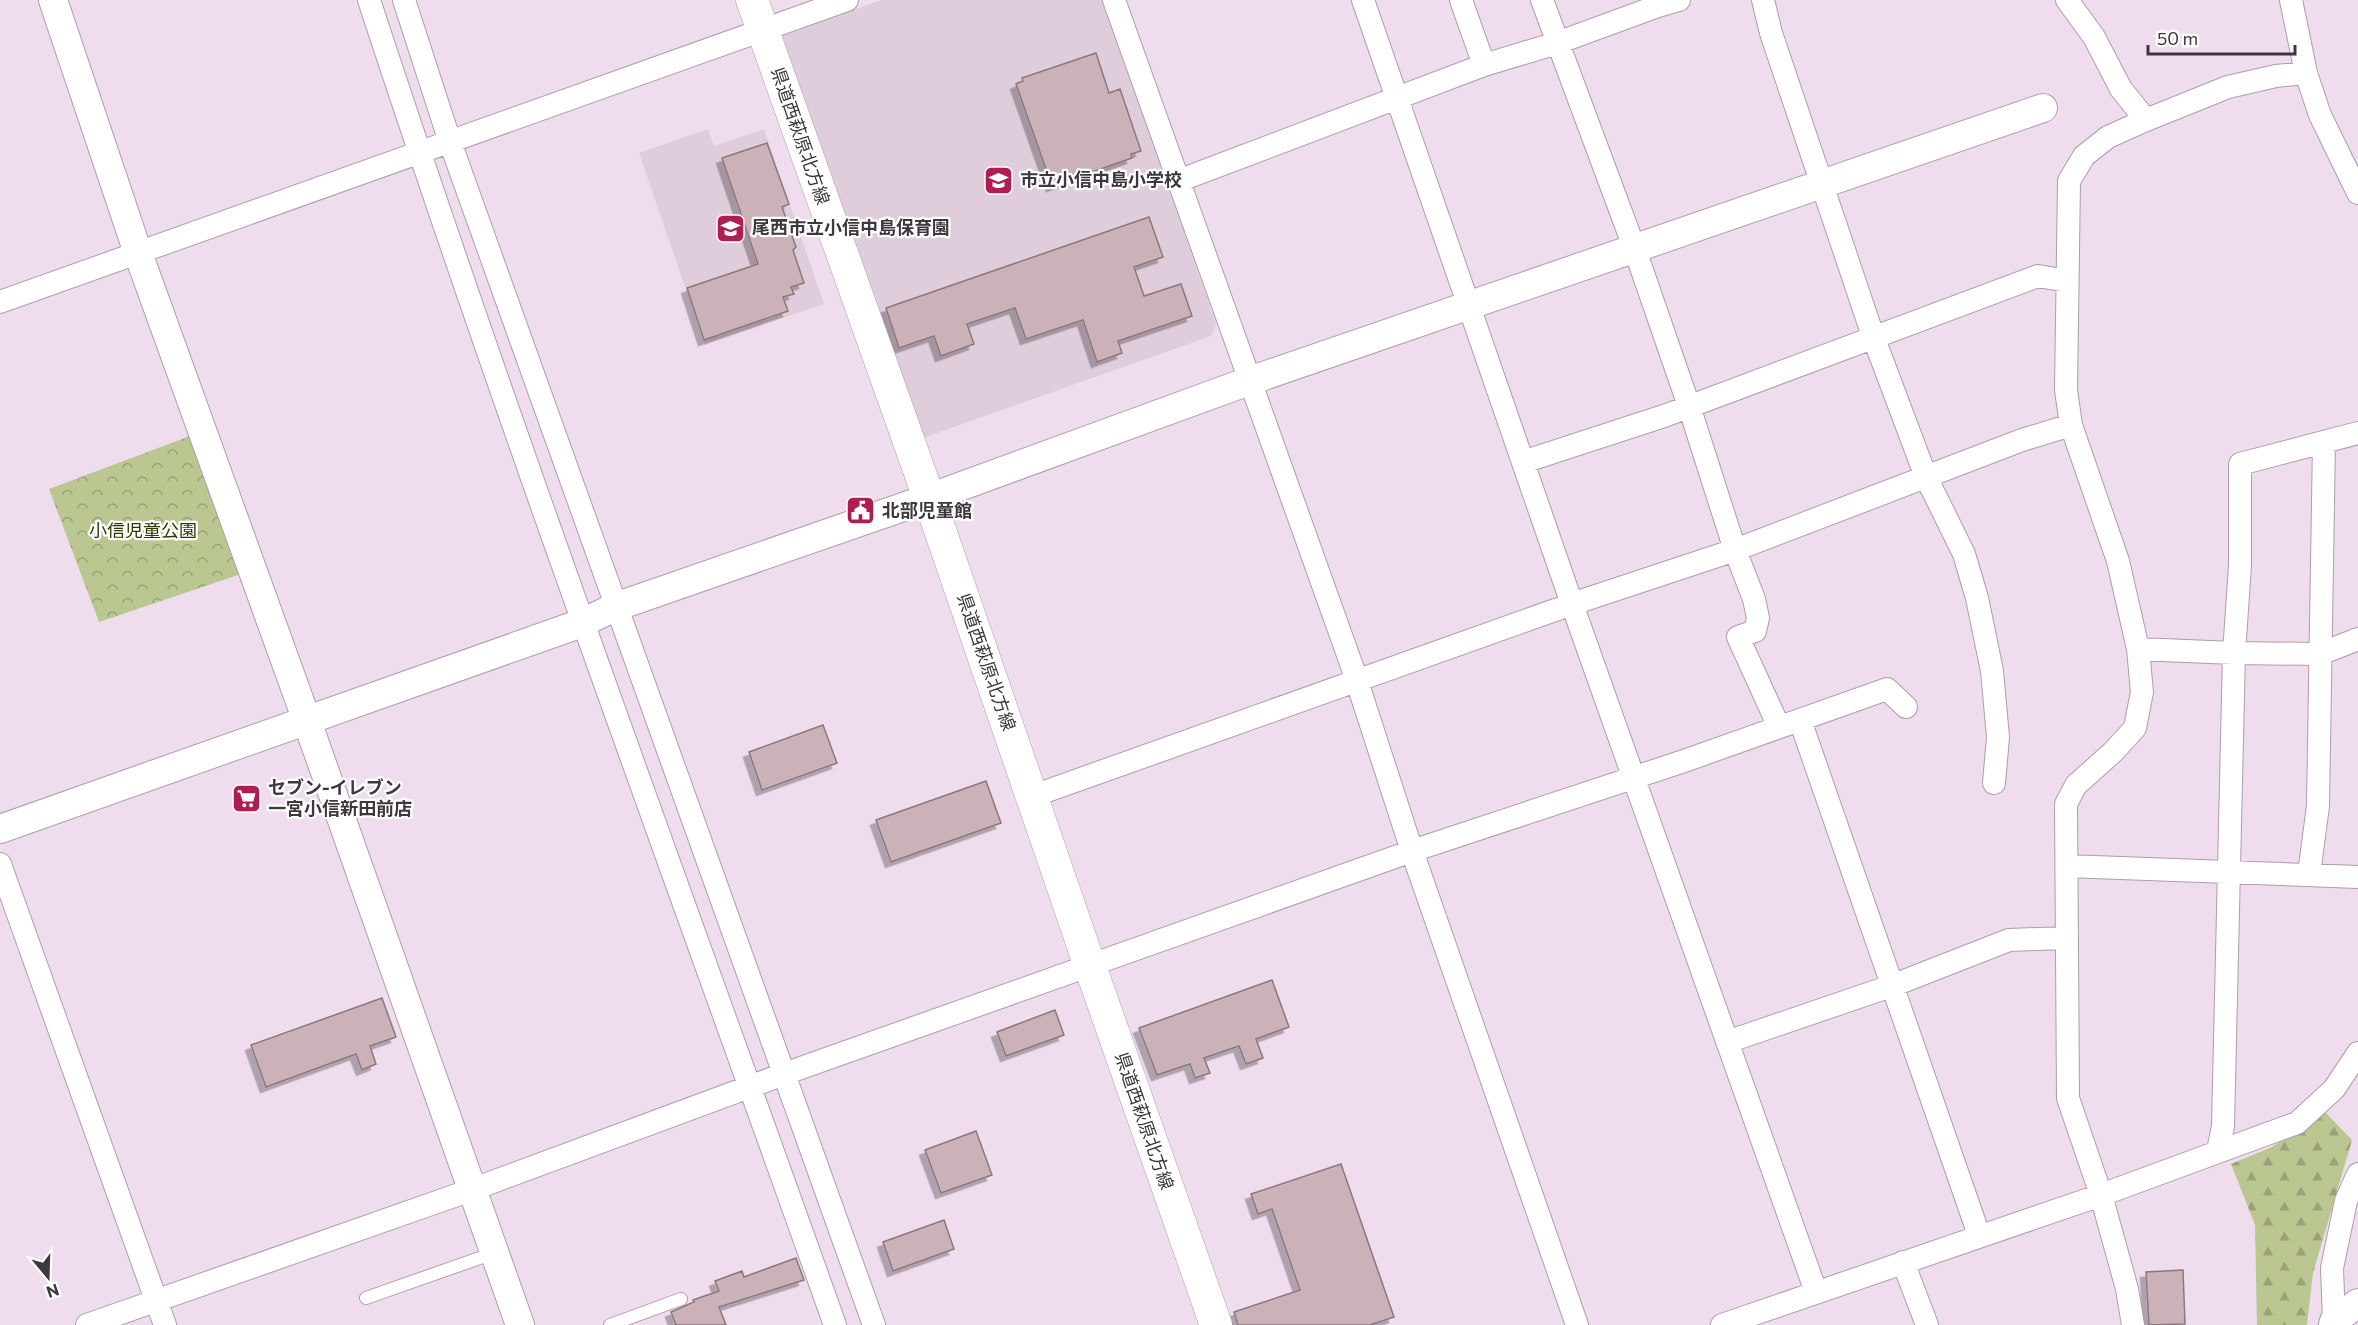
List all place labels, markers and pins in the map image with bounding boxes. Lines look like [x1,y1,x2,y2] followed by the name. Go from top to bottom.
[983,164,1015,196] school or university icon: 市立小信中島小学校
[1020,168,1182,190] place label: 市立小信中島小学校
[715,212,747,244] school or university icon: 尾西市立小信中島保育園
[752,216,950,238] place label: 尾西市立小信中島保育園
[845,495,877,527] public building icon: 北部児童館
[882,499,972,521] place label: 北部児童館
[268,776,412,819] place label: セブン-イレブン 一宮小信新田前店
[231,782,263,814] supermarket icon: セブン-イレブン 一宮小信新田前店

